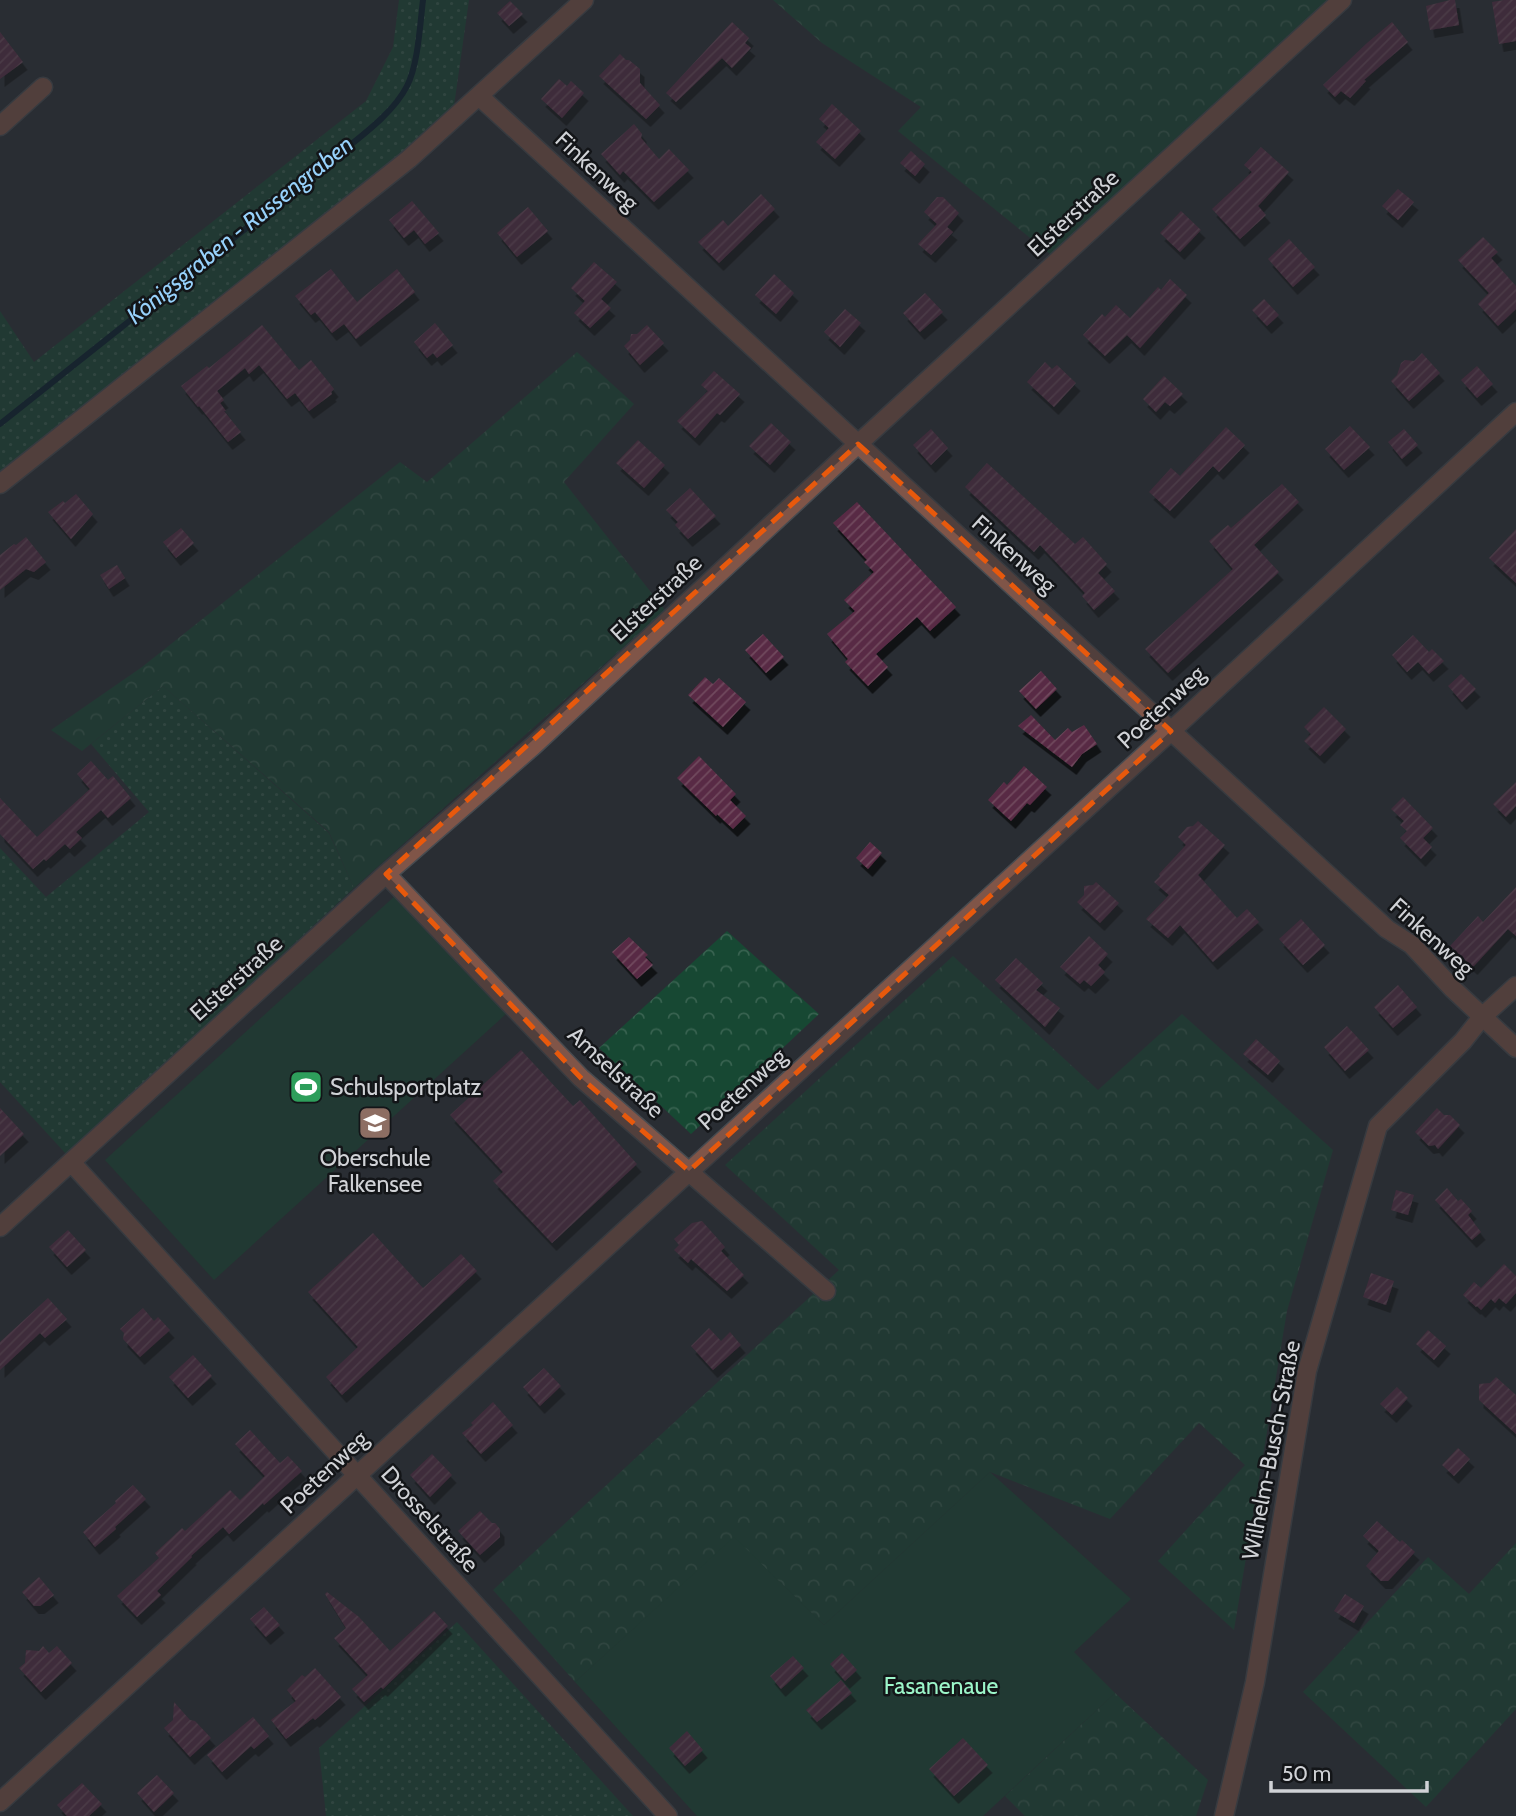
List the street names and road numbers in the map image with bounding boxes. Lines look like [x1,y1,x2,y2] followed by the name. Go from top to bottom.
[550,125,645,217] street label: Finkenweg
[1021,163,1125,262] street label: Elsterstraße
[966,509,1062,599] street label: Finkenweg
[604,548,708,647] street label: Elsterstraße
[1112,659,1211,754] street label: Poetenweg
[1384,892,1480,982] street label: Finkenweg
[184,929,288,1027] street label: Elsterstraße
[562,1020,670,1124] street label: Amselstraße
[692,1042,792,1136] street label: Poetenweg
[1236,1338,1306,1562] street label: Wilhelm-Busch-Straße
[275,1424,374,1519] street label: Poetenweg
[375,1460,485,1578] street label: Drosselstraße

